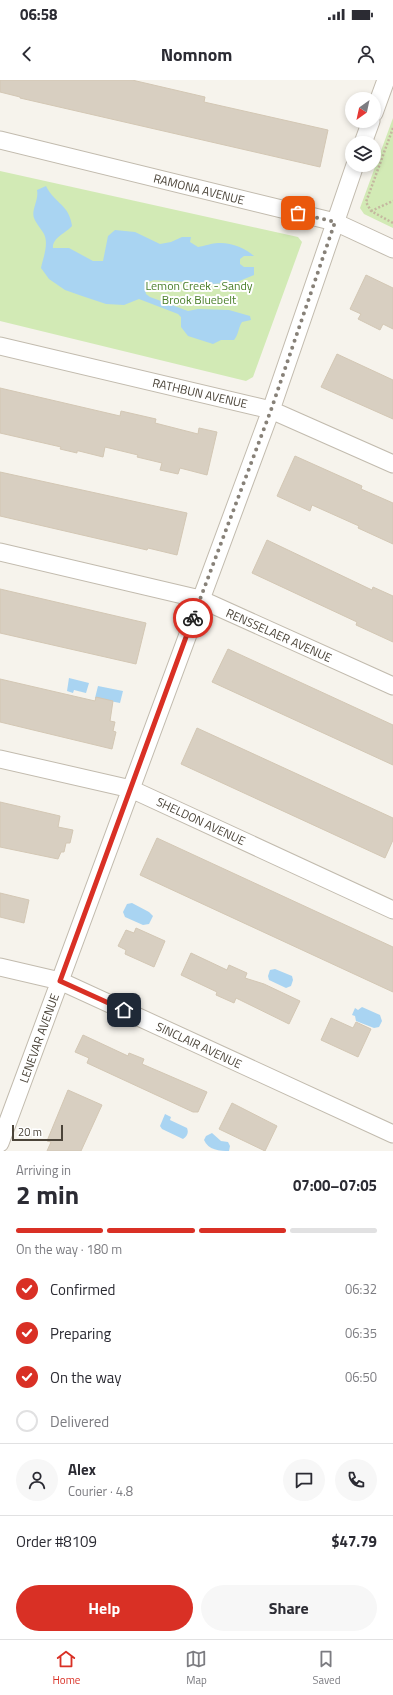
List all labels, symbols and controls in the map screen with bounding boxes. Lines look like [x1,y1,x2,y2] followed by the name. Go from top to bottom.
[20,3,57,26] text: 06:58
[161,41,232,68] text: Nomnom
[16,43,38,65] icon: back
[355,43,377,65] icon: person
[345,92,381,128] north arrow
[345,92,381,172] map controls
[345,136,381,172] button: layers
[151,168,247,210] street label: RAMONA AVENUE
[281,196,315,230] pin
[287,202,309,224] icon: bag
[145,276,253,309] park label: Lemon Creek - Sandy Brook Bluebelt
[151,373,250,413] street label: RATHBUN AVENUE
[173,598,213,638] courier
[223,603,335,667] street label: RENSSELAER AVENUE
[182,607,204,629] icon: bike
[153,792,249,850] street label: SHELDON AVENUE
[14,990,64,1085] street label: LENEVAR AVENUE
[107,993,141,1027] pin
[113,999,135,1021] icon: home
[153,1017,245,1073] street label: SINCLAIR AVENUE
[12,1123,63,1142] scale bar
[18,1124,42,1140] text: 20 m
[16,1160,71,1180] text: Arriving in
[293,1174,377,1197] text: 07:00–07:05
[16,1175,79,1214] text: 2 min
[16,1239,122,1259] text: On the way · 180 m
[16,1278,38,1300] icon: check
[50,1278,115,1301] text: Confirmed
[345,1279,377,1299] text: 06:32
[16,1322,38,1344] icon: check
[50,1322,111,1345] text: Preparing
[345,1323,377,1343] text: 06:35
[16,1366,38,1388] icon: check
[50,1366,122,1389] text: On the way
[345,1367,377,1387] text: 06:50
[50,1410,109,1433] text: Delivered
[68,1458,96,1481] text: Alex
[16,1459,58,1501] button: person
[283,1459,325,1501] button: chat
[335,1459,377,1501] button: phone
[68,1481,133,1501] text: Courier · 4.8
[16,1530,97,1553] text: Order #8109
[331,1530,377,1553] text: $47.79
[16,1585,193,1631] button: Help
[201,1585,377,1631] button: Share
[53,1648,80,1688] tab: Home
[185,1648,207,1688] tab: Map
[312,1648,340,1688] tab: Saved

